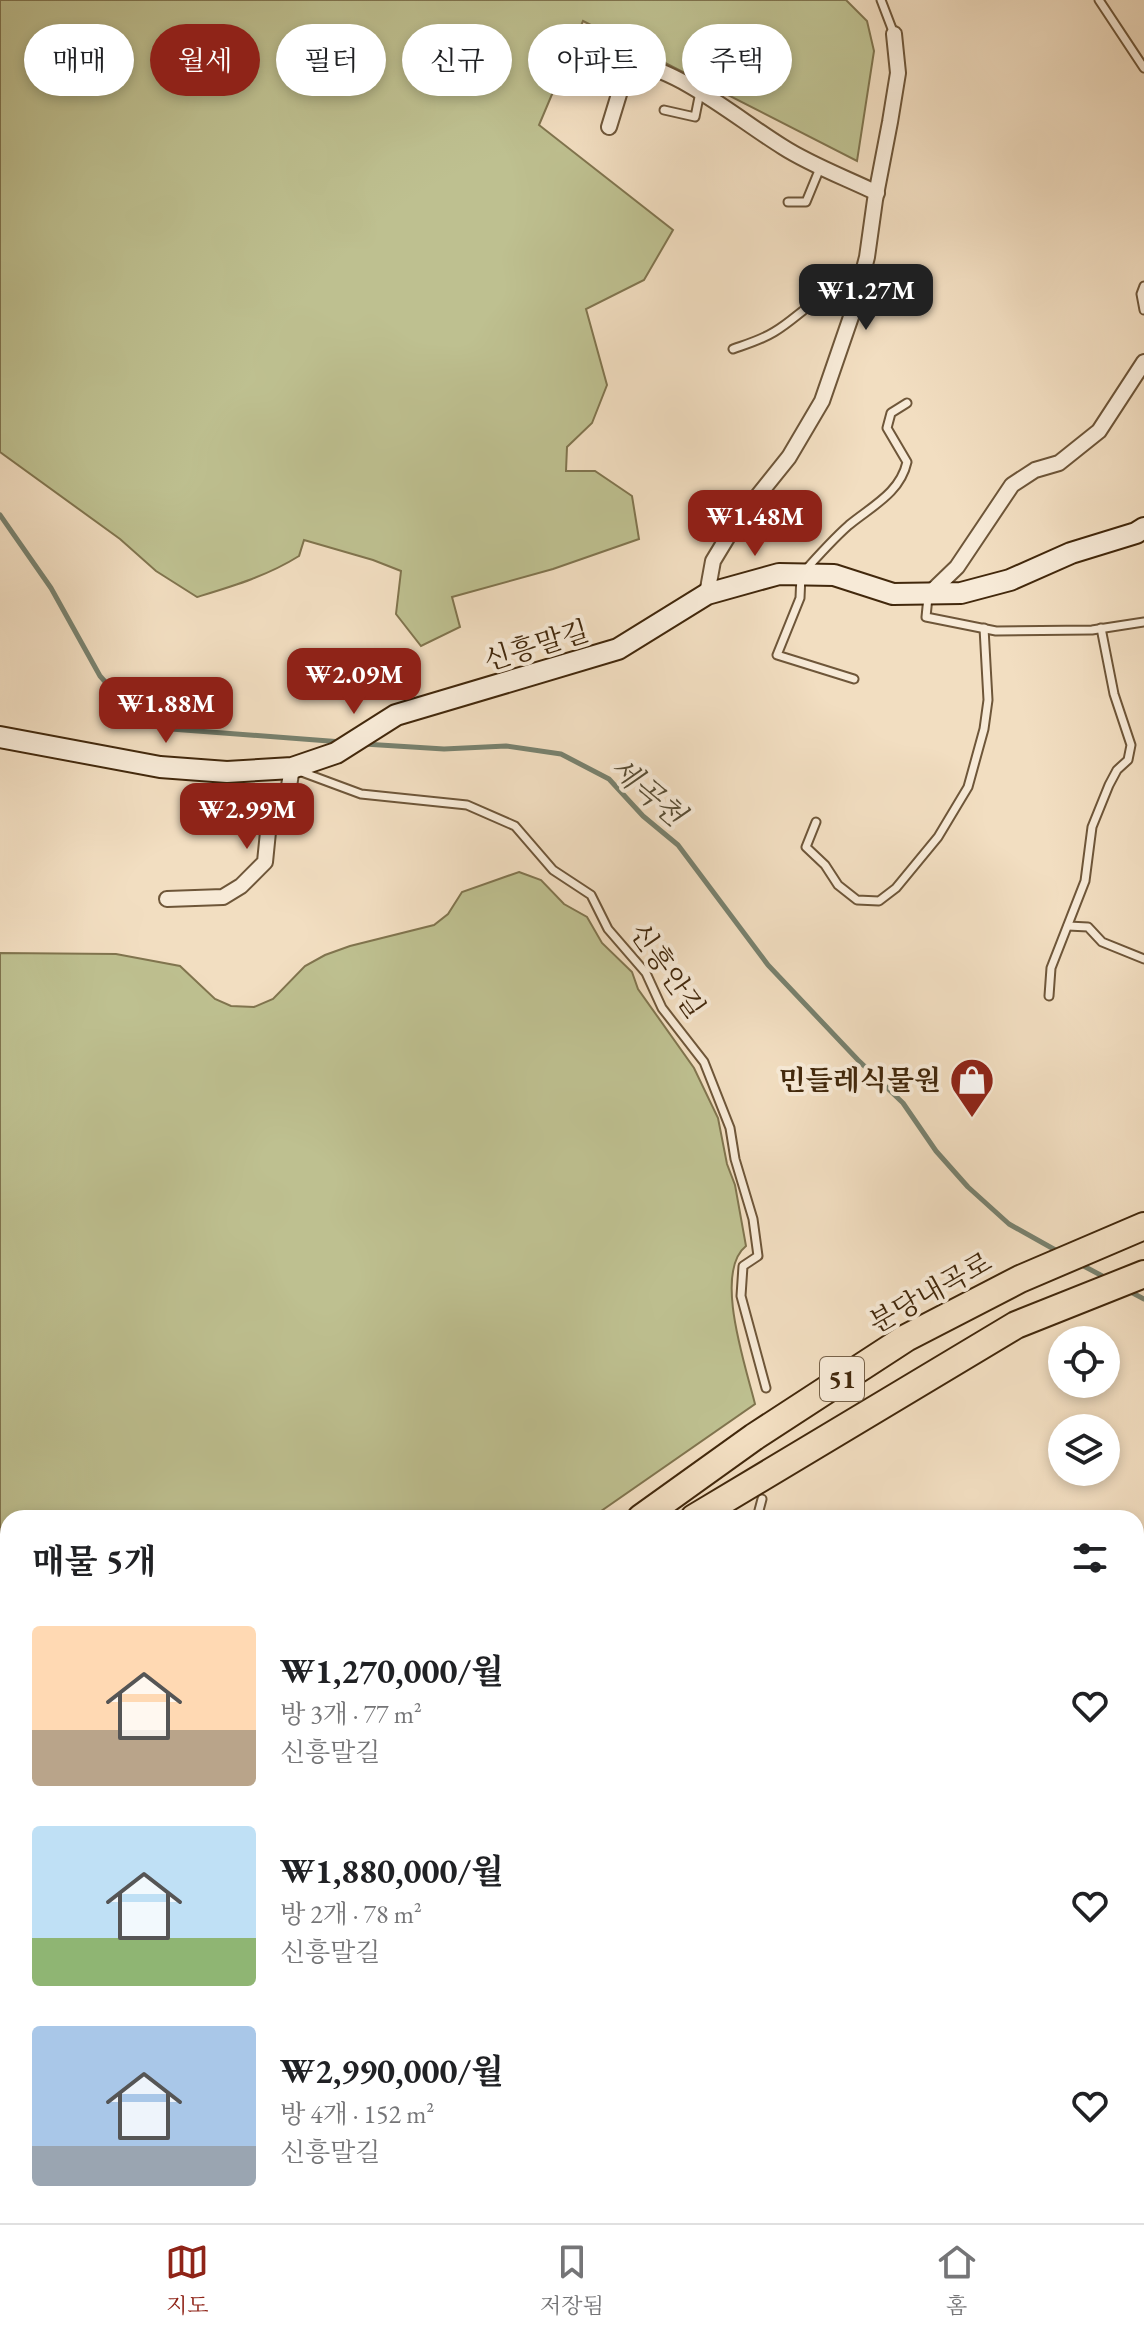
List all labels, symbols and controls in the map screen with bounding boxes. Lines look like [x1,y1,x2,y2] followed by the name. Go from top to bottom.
[24,24,134,96] chip: 매매
[150,24,260,96] chip: 월세
[276,24,386,96] chip: 필터
[402,24,512,96] chip: 신규
[528,24,666,96] chip: 아파트
[682,24,792,96] chip: 주택
[801,264,931,332] pin: ₩1.27M
[817,273,915,307] text: ₩1.27M
[690,490,820,558] pin: ₩1.48M
[706,499,804,533] text: ₩1.48M
[479,612,593,678] street label: 신흥말길
[289,648,419,716] pin: ₩2.09M
[305,657,403,691] text: ₩2.09M
[101,677,231,745] pin: ₩1.88M
[117,686,215,720] text: ₩1.88M
[602,748,695,836] water label: 세곡천
[182,783,312,851] pin: ₩2.99M
[198,792,296,826] text: ₩2.99M
[622,915,714,1025] street label: 신흥안길
[948,1056,996,1119] shop icon: 민들레식물원
[779,1062,941,1098] place label: 민들레식물원
[862,1243,998,1341] street label: 분당내곡로
[1048,1326,1120,1486] map controls
[1048,1326,1120,1398] button: locate
[820,1357,864,1401] road number: 51
[1048,1414,1120,1486] button: layers
[1068,1536,1112,1580] icon: filters
[32,1539,157,1583] text: 매물 5개
[280,1649,504,1693] text: ₩1,270,000/월
[96,1658,192,1754] icon: home
[1068,1684,1112,1728] icon: heart
[280,1697,422,1731] text: 방 3개 · 77 m²
[280,1735,380,1769] text: 신흥말길
[280,1849,504,1893] text: ₩1,880,000/월
[96,1858,192,1954] icon: home
[1068,1884,1112,1928] icon: heart
[280,1897,422,1931] text: 방 2개 · 78 m²
[280,1935,380,1969] text: 신흥말길
[280,2049,504,2093] text: ₩2,990,000/월
[96,2058,192,2154] icon: home
[1068,2084,1112,2128] icon: heart
[280,2097,434,2131] text: 방 4개 · 152 m²
[280,2135,380,2169] text: 신흥말길
[165,2240,209,2320] tab: 지도
[540,2240,604,2320] tab: 저장됨
[935,2240,979,2320] tab: 홈

